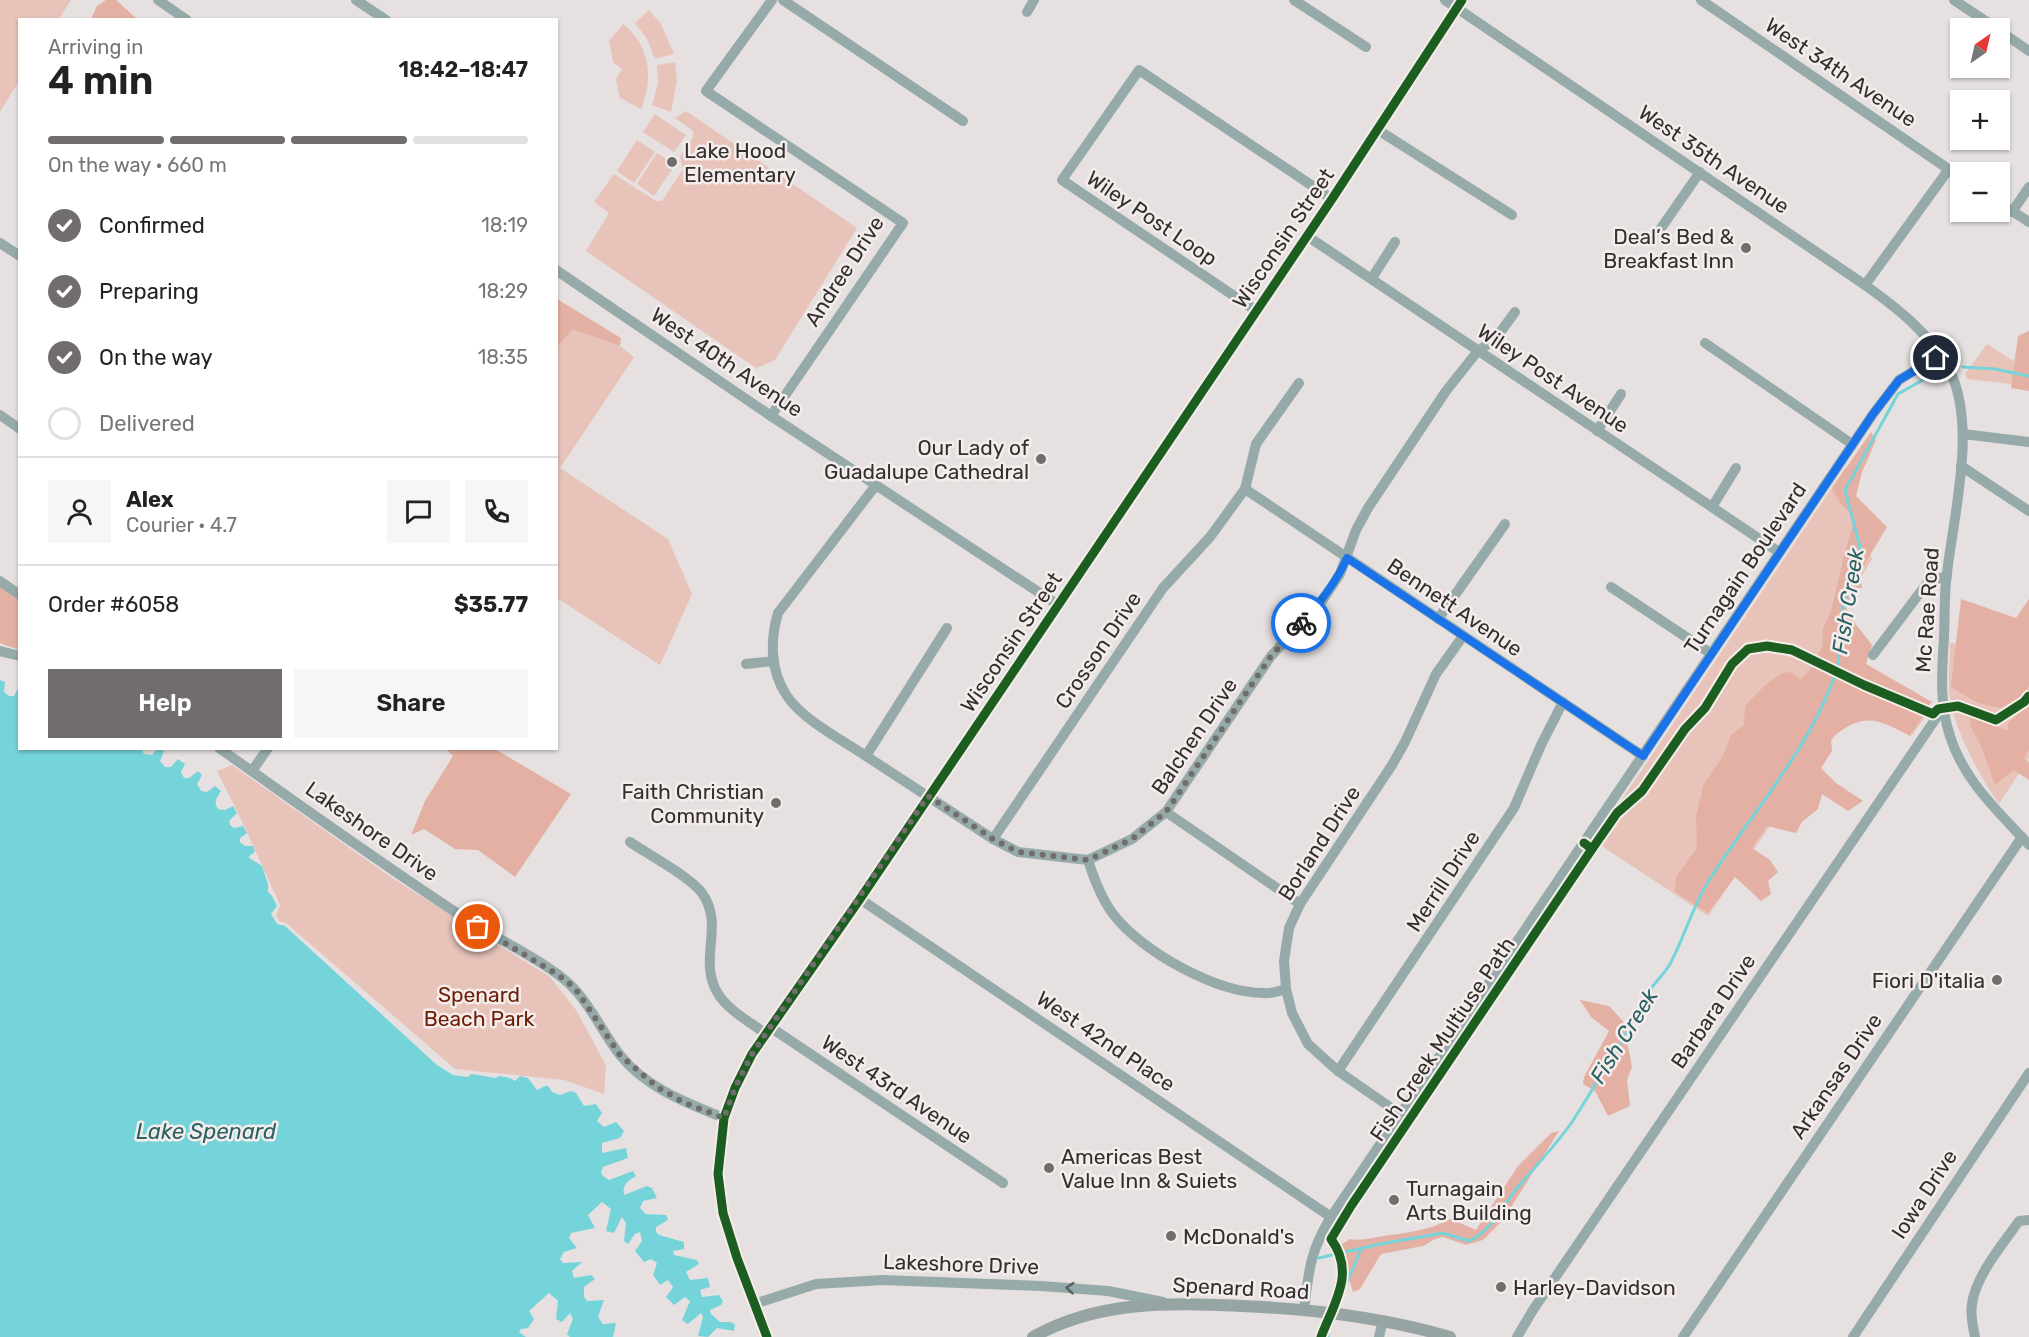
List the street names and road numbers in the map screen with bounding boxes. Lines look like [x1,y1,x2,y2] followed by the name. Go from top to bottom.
[1761,12,1921,132] street label: West 34th Avenue
[1634,99,1794,219] street label: West 35th Avenue
[1227,163,1339,313] street label: Wisconsin Street
[1082,165,1222,271] street label: Wiley Post Loop
[799,211,889,331] street label: Andree Drive
[646,302,808,422] street label: West 40th Avenue
[1473,318,1633,438] street label: Wiley Post Avenue
[1678,478,1812,658] street label: Turnagain Boulevard
[1910,547,1944,673] street label: Mc Rae Road
[1383,553,1527,661] street label: Bennett Avenue
[955,567,1067,717] street label: Wisconsin Street
[1050,587,1146,713] street label: Crosson Drive
[1146,673,1242,799] street label: Balchen Drive
[301,776,443,886] street label: Lakeshore Drive
[1273,781,1365,905] street label: Borland Drive
[1401,826,1485,936] street label: Merrill Drive
[1364,932,1520,1146] street label: Fish Creek Multiuse Path
[1666,949,1760,1073] street label: Barbara Drive
[1032,985,1180,1097] street label: West 42nd Place
[1785,1009,1887,1143] street label: Arkansas Drive
[817,1029,977,1149] street label: West 43rd Avenue
[1886,1145,1962,1243] street label: Iowa Drive
[882,1249,1040,1279] street label: Lakeshore Drive
[1172,1272,1310,1304] street label: Spenard Road

